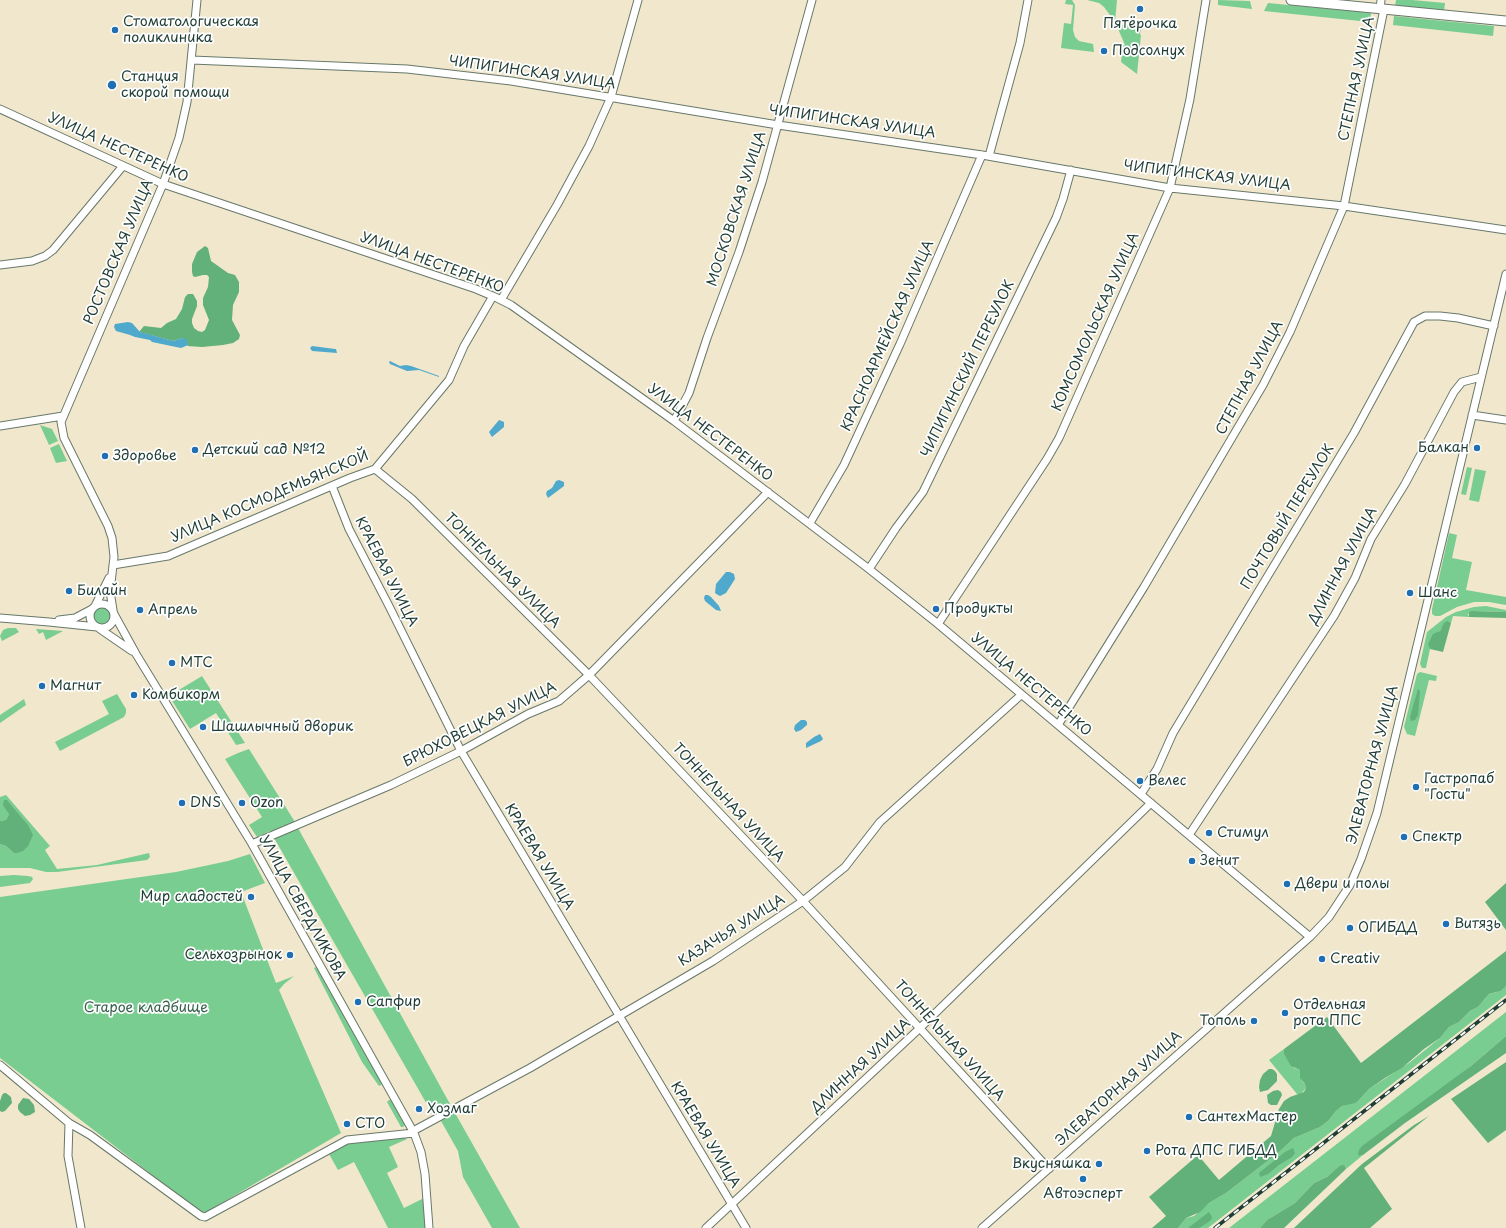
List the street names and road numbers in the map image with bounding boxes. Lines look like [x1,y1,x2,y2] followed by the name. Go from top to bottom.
[1336,15,1378,143] street label: СТЕПНАЯ УЛИЦА
[448,53,616,93] street label: ЧИПИГИНСКАЯ УЛИЦА
[768,102,936,142] street label: ЧИПИГИНСКАЯ УЛИЦА
[45,109,191,187] street label: УЛИЦА НЕСТЕРЕНКО
[704,129,770,289] street label: МОСКОВСКАЯ УЛИЦА
[1122,157,1292,195] street label: ЧИПИГИНСКАЯ УЛИЦА
[81,177,157,327] street label: РОСТОВСКАЯ УЛИЦА
[358,229,506,297] street label: УЛИЦА НЕСТЕРЕНКО
[1049,230,1143,414] street label: КОМСОМОЛЬСКАЯ УЛИЦА
[838,238,938,434] street label: КРАСНОАРМЕЙСКАЯ УЛИЦА
[918,278,1018,460] street label: ЧИПИГИНСКИЙ ПЕРЕУЛОК
[1213,318,1287,438] street label: СТЕПНАЯ УЛИЦА
[644,381,776,485] street label: УЛИЦА НЕСТЕРЕНКО
[1238,441,1338,593] street label: ПОЧТОВЫЙ ПЕРЕУЛОК
[168,448,372,546] street label: УЛИЦА КОСМОДЕМЬЯНСКОЙ
[1305,505,1381,627] street label: ДЛИННАЯ УЛИЦА
[441,510,563,632] street label: ТОННЕЛЬНАЯ УЛИЦА
[351,514,421,630] street label: КРАЕВАЯ УЛИЦА
[968,630,1094,740] street label: УЛИЦА НЕСТЕРЕНКО
[401,679,559,771] street label: БРЮХОВЕЦКАЯ УЛИЦА
[1344,684,1402,846] street label: ЭЛЕВАТОРНАЯ УЛИЦА
[669,740,787,866] street label: ТОННЕЛЬНАЯ УЛИЦА
[501,801,577,913] street label: КРАЕВАЯ УЛИЦА
[255,832,349,984] street label: УЛИЦА СВЕРДЛИКОВА
[676,892,788,970] street label: КАЗАЧЬЯ УЛИЦА
[891,977,1007,1105] street label: ТОННЕЛЬНАЯ УЛИЦА
[808,1015,914,1117] street label: ДЛИННАЯ УЛИЦА
[1053,1028,1185,1150] street label: ЭЛЕВАТОРНАЯ УЛИЦА
[667,1079,743,1191] street label: КРАЕВАЯ УЛИЦА

